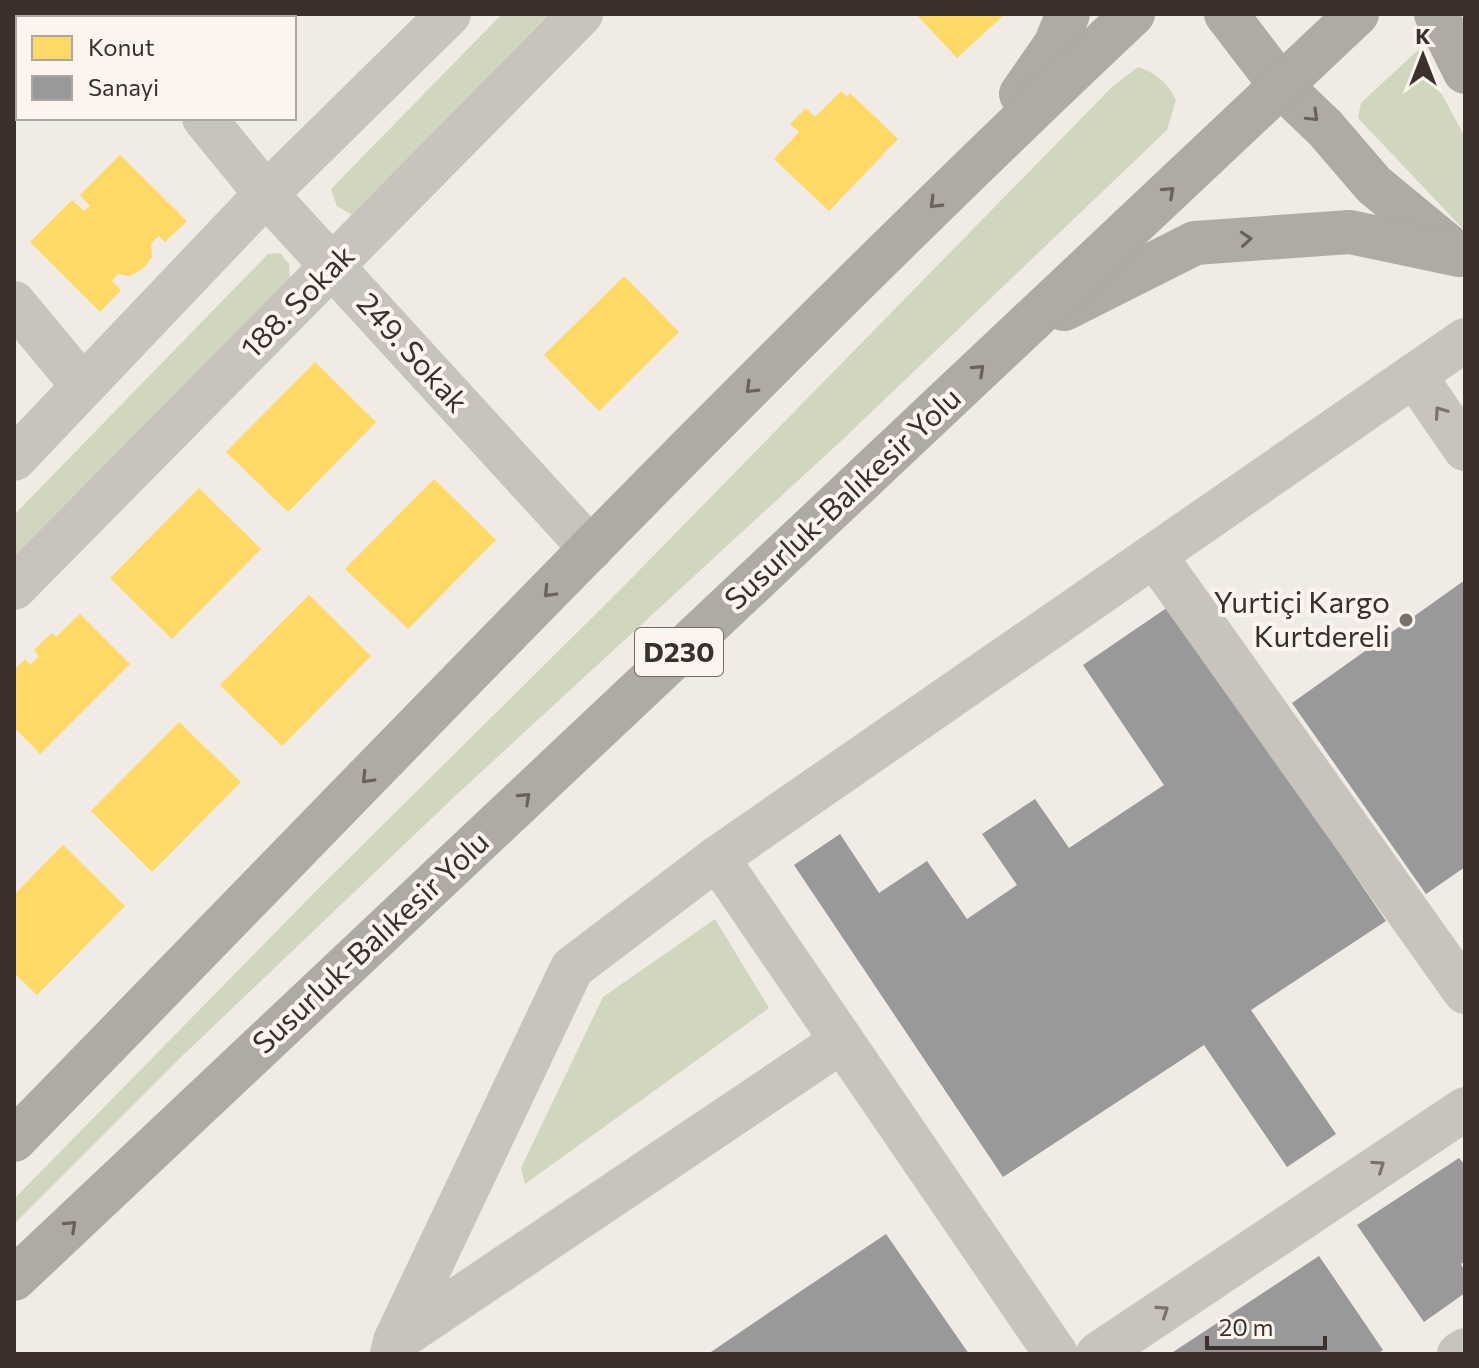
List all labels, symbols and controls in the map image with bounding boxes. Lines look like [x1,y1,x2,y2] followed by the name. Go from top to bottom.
[16,16,296,120] legend
[1383,16,1463,96] north arrow
[1415,22,1431,49] text: K
[88,32,155,61] text: Konut
[88,72,159,101] text: Sanayi
[1303,107,1318,121] one-way arrow
[1160,187,1174,202] one-way arrow
[929,194,944,208] one-way arrow
[1240,231,1253,248] one-way arrow
[232,236,361,365] street label: 188. Sokak
[350,284,477,419] street label: 249. Sokak
[970,365,984,379] one-way arrow
[716,378,967,616] street label: Susurluk-Balıkesir Yolu
[746,379,761,393] one-way arrow
[1434,407,1449,421] one-way arrow
[1214,582,1390,653] place label: Yurtiçi Kargo Kurtdereli
[544,583,558,597] one-way arrow
[1397,611,1415,629] marker: Yurtiçi Kargo Kurtdereli
[635,628,723,676] road number: D230
[362,769,377,783] one-way arrow
[516,792,530,807] one-way arrow
[244,822,495,1060] street label: Susurluk-Balıkesir Yolu
[1371,1161,1385,1176] one-way arrow
[62,1220,76,1235] one-way arrow
[1207,1300,1325,1350] scale bar
[1154,1305,1169,1320] one-way arrow
[1219,1312,1273,1341] text: 20 m

